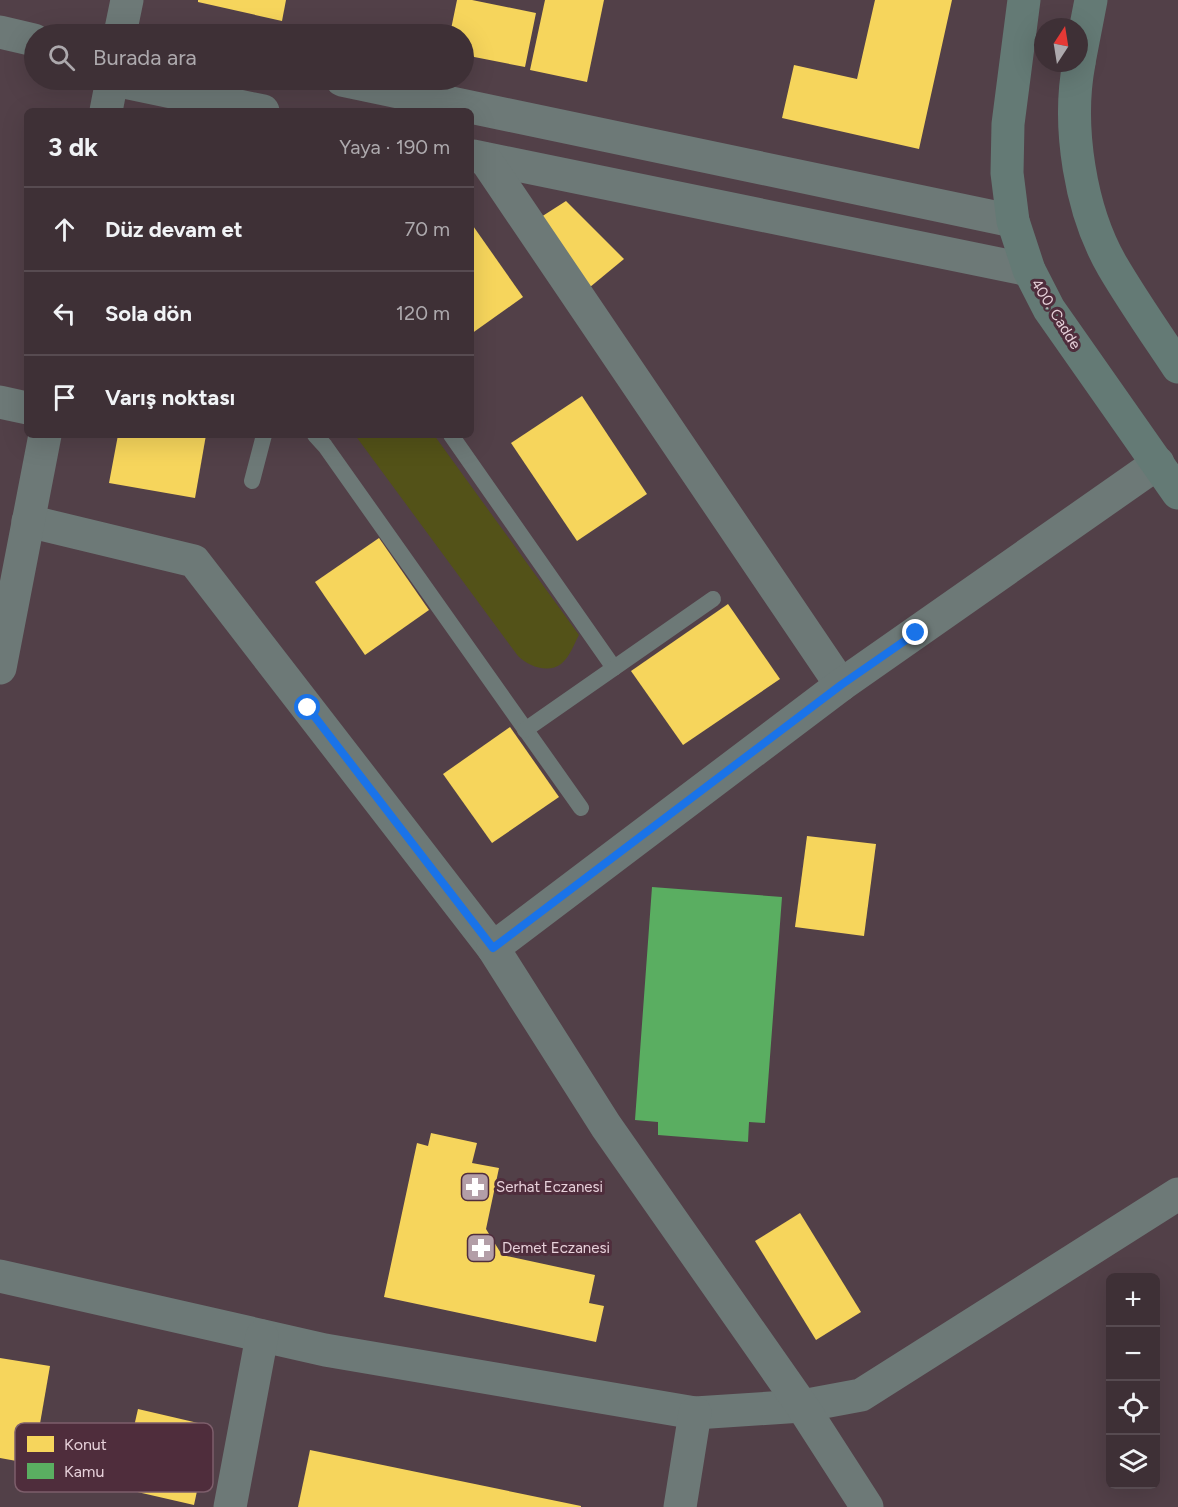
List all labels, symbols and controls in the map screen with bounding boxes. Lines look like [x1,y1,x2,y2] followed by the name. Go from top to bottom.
[1034,18,1088,72] north arrow
[24,24,474,90] search box
[45,41,78,74] icon: search
[93,44,197,71] text: Burada ara
[48,131,98,163] text: 3 dk
[339,135,450,159] text: Yaya · 190 m
[48,213,81,246] icon: ahead
[105,216,242,243] text: Düz devam et
[404,217,450,241] text: 70 m
[1027,275,1085,353] street label: 400. Cadde
[48,297,81,330] icon: left
[105,300,192,327] text: Sola dön
[396,301,450,325] text: 120 m
[48,381,81,414] icon: arrive
[105,384,235,411] text: Varış noktası
[902,619,928,645] route end
[294,694,320,720] route start
[459,1171,491,1203] pharmacy icon: Serhat Eczanesi
[496,1178,603,1196] place label: Serhat Eczanesi
[465,1232,497,1264] pharmacy icon: Demet Eczanesi
[502,1239,610,1257] place label: Demet Eczanesi
[1106,1273,1160,1489] map controls
[1106,1273,1160,1327] button: +
[1106,1327,1160,1381] button: −
[1106,1381,1160,1435] button: locate
[15,1423,213,1492] legend
[64,1435,107,1454] text: Konut
[1106,1435,1160,1489] button: layers
[64,1462,104,1481] text: Kamu

